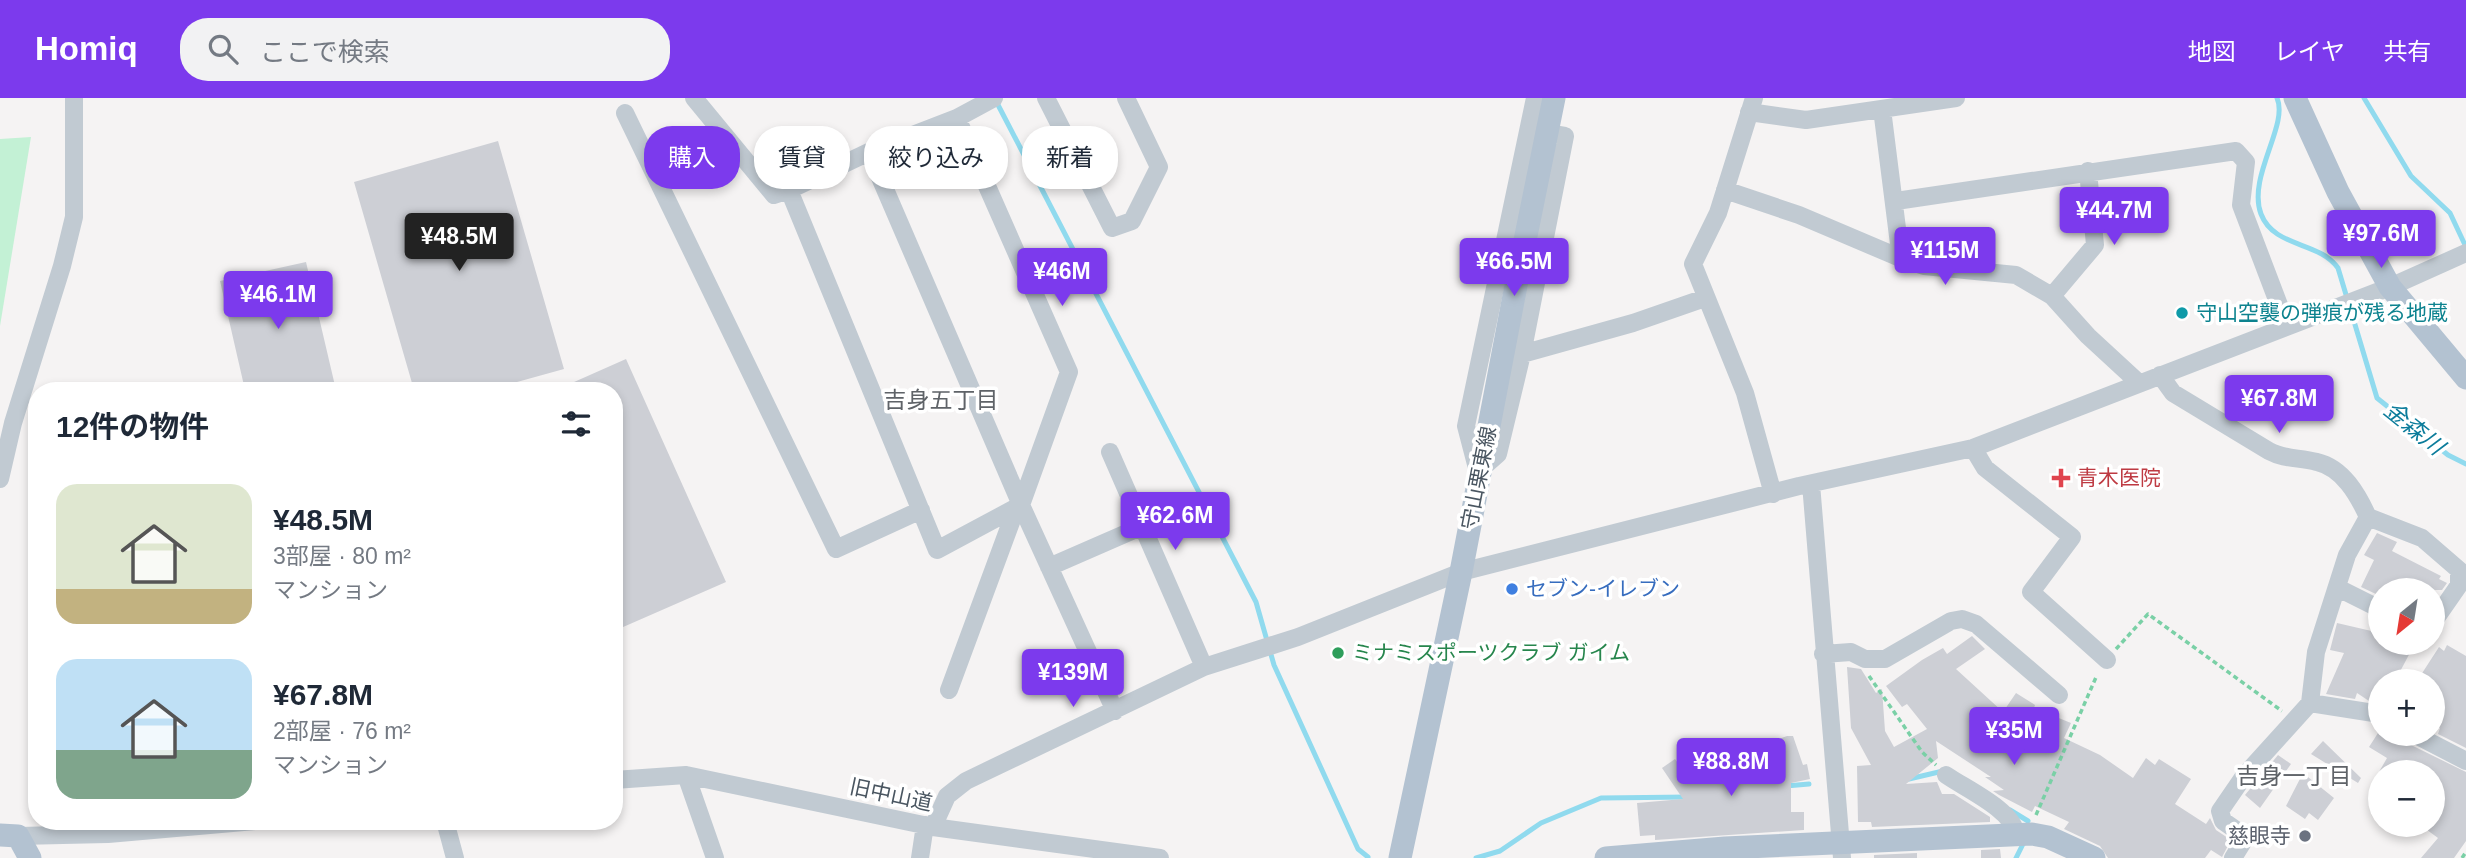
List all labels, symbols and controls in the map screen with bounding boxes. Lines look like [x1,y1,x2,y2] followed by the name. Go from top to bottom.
[180,18,670,81] search box
[35,30,138,67] text: Homiq
[204,30,242,68] icon: search
[260,37,390,67] text: ここで検索
[2188,38,2236,65] text: 地図
[2274,38,2345,65] text: レイヤ
[2383,38,2431,65] text: 共有
[644,126,740,189] chip: 購入
[754,126,850,189] chip: 賃貸
[864,126,1008,189] chip: 絞り込み
[1022,126,1118,189] chip: 新着
[2057,188,2171,247] pin: ¥44.7M
[2076,197,2152,223] text: ¥44.7M
[2324,211,2438,270] pin: ¥97.6M
[402,214,516,273] pin: ¥48.5M
[2343,220,2419,246] text: ¥97.6M
[421,223,497,249] text: ¥48.5M
[1896,228,1994,287] pin: ¥115M
[1910,237,1980,263] text: ¥115M
[1457,238,1571,298] pin: ¥66.5M
[1021,248,1103,308] pin: ¥46M
[1476,248,1552,274] text: ¥66.5M
[1033,258,1091,284] text: ¥46M
[221,272,335,331] pin: ¥46.1M
[240,281,316,307] text: ¥46.1M
[2196,301,2448,324] place label: 守山空襲の弾痕が残る地蔵
[2174,305,2190,321] marker: 守山空襲の弾痕が残る地蔵
[2222,376,2336,435] pin: ¥67.8M
[2241,385,2317,411] text: ¥67.8M
[884,387,999,413] district label: 吉身五丁目
[2379,396,2451,462] water label: 金森川
[557,405,595,443] icon: filters
[56,410,209,443] text: 12件の物件
[1457,424,1500,532] street label: 守山栗東線
[2077,466,2161,489] place label: 青木医院
[2051,468,2071,488] marker: 青木医院
[1118,492,1232,552] pin: ¥62.6M
[1137,502,1213,528] text: ¥62.6M
[273,503,373,536] text: ¥48.5M
[112,512,196,596] icon: home
[273,543,411,569] text: 3部屋 · 80 m²
[273,577,388,603] text: マンション
[1526,577,1680,600] place label: セブン-イレブン
[2368,578,2445,654] north arrow
[2368,578,2445,837] map controls
[1504,581,1520,597] marker: セブン-イレブン
[1352,641,1630,664] place label: ミナミスポーツクラブ ガイム
[1330,645,1346,661] marker: ミナミスポーツクラブ ガイム
[1024,650,1122,709] pin: ¥139M
[1038,659,1108,685] text: ¥139M
[2368,669,2445,746] button: +
[273,678,373,711] text: ¥67.8M
[112,687,196,771] icon: home
[1973,708,2055,767] pin: ¥35M
[1985,717,2043,743] text: ¥35M
[273,718,411,744] text: 2部屋 · 76 m²
[1674,738,1788,798] pin: ¥88.8M
[1693,748,1769,774] text: ¥88.8M
[273,752,388,778] text: マンション
[2368,760,2445,837] button: −
[2237,763,2352,789] district label: 吉身一丁目
[848,775,935,814] street label: 旧中山道
[2228,824,2291,847] place label: 慈眼寺
[2297,828,2313,844] marker: 慈眼寺

